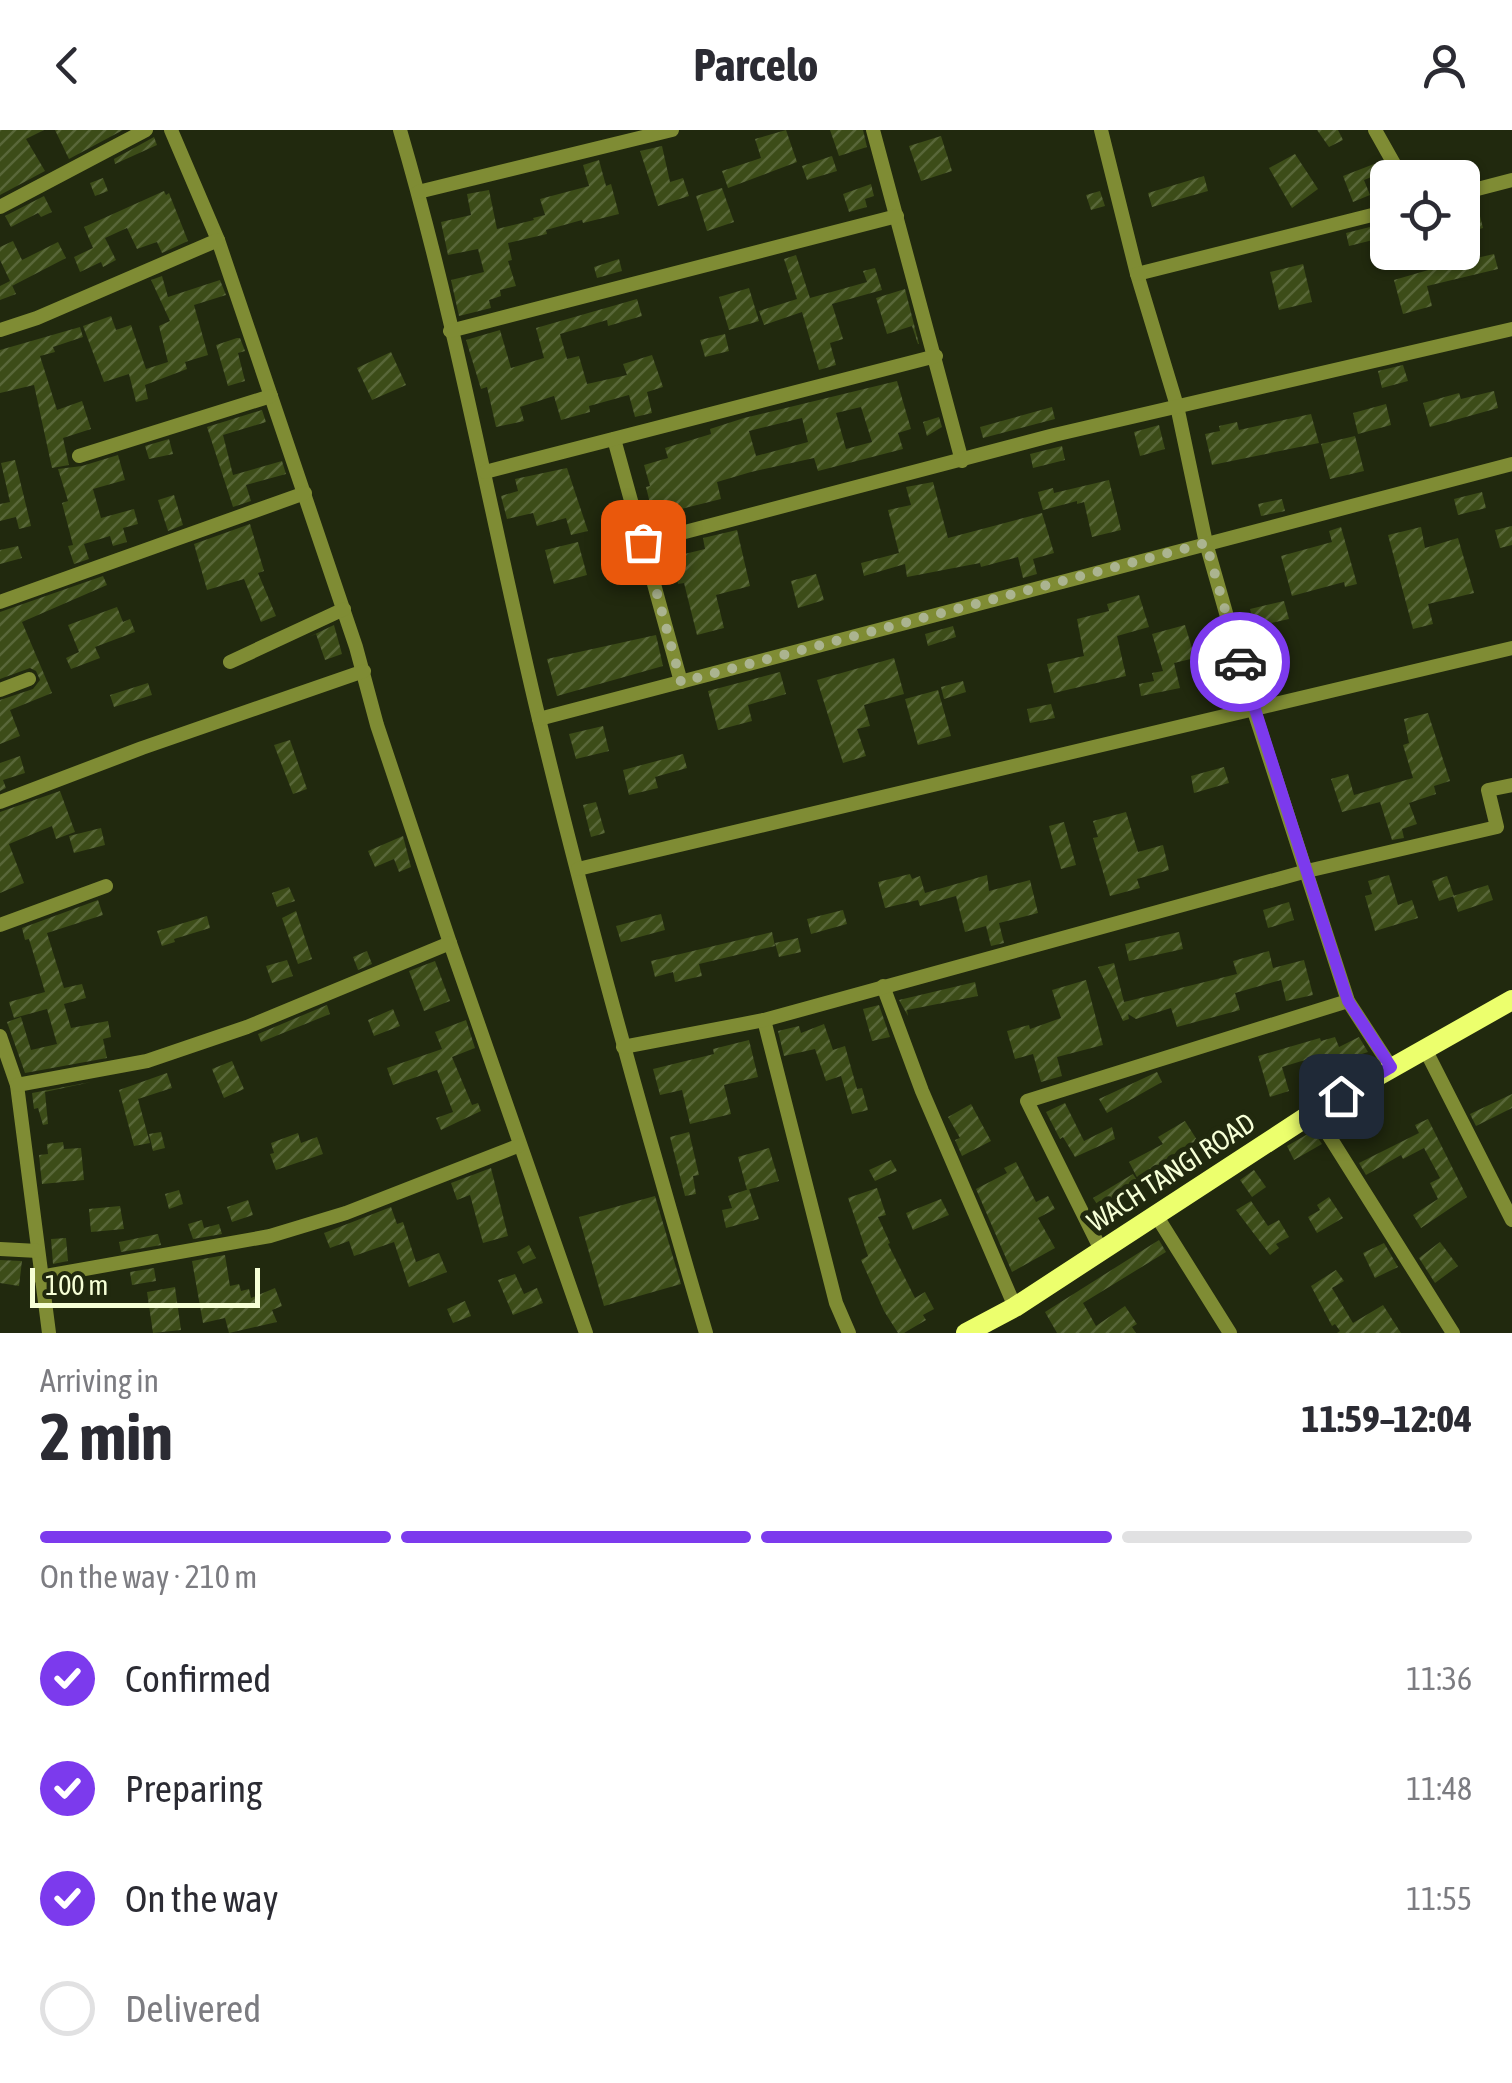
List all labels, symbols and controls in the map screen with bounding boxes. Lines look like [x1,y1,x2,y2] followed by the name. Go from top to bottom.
[40,38,95,93] icon: back
[1417,38,1472,93] icon: person
[693,39,819,91] text: Parcelo
[1370,160,1480,270] map controls
[1370,160,1480,270] button: locate
[601,500,686,585] pin
[616,515,671,570] icon: bag
[1190,612,1290,712] courier
[1213,635,1268,690] icon: car
[1299,1054,1384,1139] pin
[1314,1069,1369,1124] icon: home
[1081,1106,1261,1238] street label: WACH TANGI ROAD
[30,1263,260,1308] scale bar
[45,1269,108,1301] text: 100 m
[40,1362,159,1399] text: Arriving in
[1302,1397,1472,1440] text: 11:59–12:04
[40,1399,173,1474] text: 2 min
[40,1558,257,1595] text: On the way · 210 m
[40,1651,95,1706] icon: check
[125,1657,271,1700] text: Confirmed
[1406,1660,1472,1697] text: 11:36
[40,1761,95,1816] icon: check
[125,1767,263,1810] text: Preparing
[1406,1770,1472,1807] text: 11:48
[40,1871,95,1926] icon: check
[125,1877,278,1920] text: On the way
[1406,1880,1472,1917] text: 11:55
[125,1987,261,2030] text: Delivered

